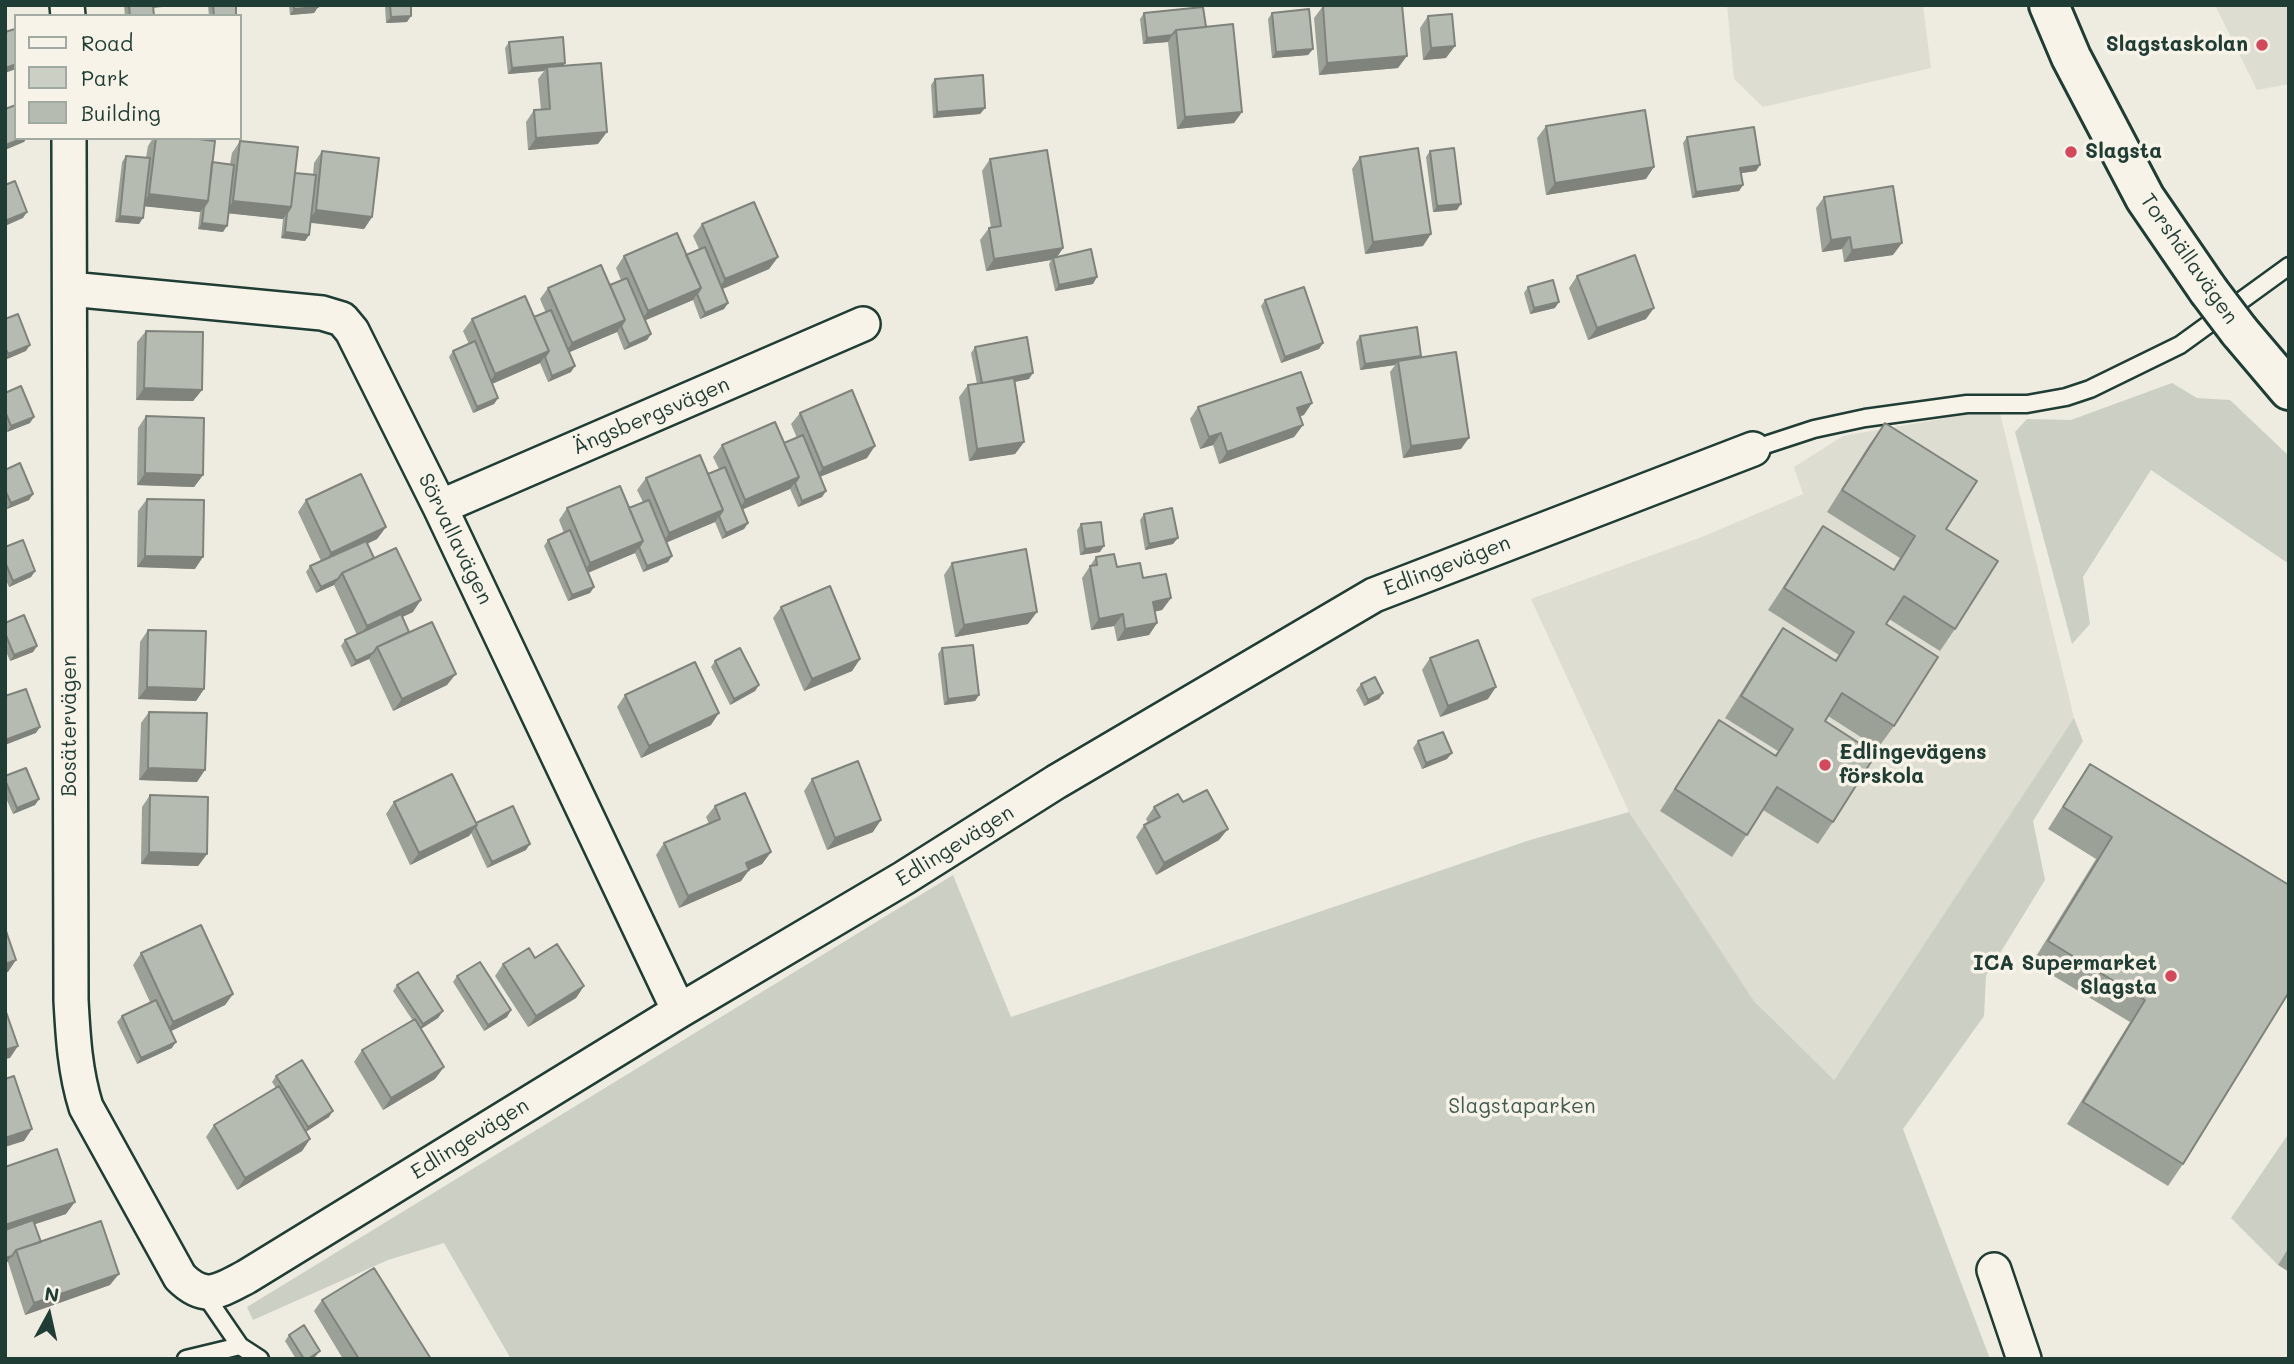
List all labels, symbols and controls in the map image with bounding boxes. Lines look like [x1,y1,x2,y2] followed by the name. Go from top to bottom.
[14,14,242,140] legend
[81,29,133,56] text: Road
[2106,32,2248,58] place label: Slagstaskolan
[2254,37,2270,53] marker: Slagstaskolan
[81,64,129,91] text: Park
[81,99,161,126] text: Building
[2085,139,2162,165] place label: Slagsta
[2063,144,2079,160] marker: Slagsta
[2135,189,2243,329] street label: Torshällavägen
[569,372,733,460] street label: Ängsbergsvägen
[412,469,498,609] street label: Sörvallavägen
[1380,530,1514,602] street label: Edlingevägen
[57,655,83,797] street label: Bosätervägen
[1839,740,1987,790] place label: Edlingevägens förskola
[1817,757,1833,773] marker: Edlingevägens förskola
[891,800,1019,892] street label: Edlingevägen
[1973,951,2157,1001] place label: ICA Supermarket Slagsta
[2163,968,2179,984] marker: ICA Supermarket Slagsta
[406,1093,534,1185] street label: Edlingevägen
[1448,1094,1596,1120] park label: Slagstaparken
[14,1280,84,1350] north arrow
[43,1280,61,1307] text: N

